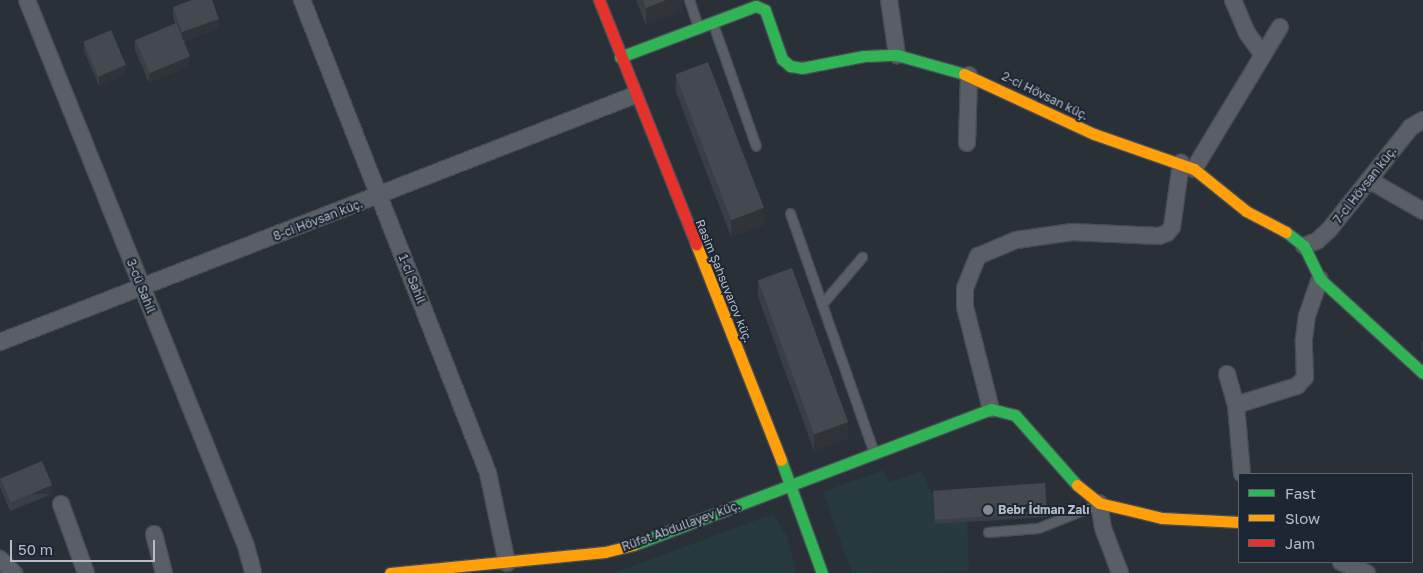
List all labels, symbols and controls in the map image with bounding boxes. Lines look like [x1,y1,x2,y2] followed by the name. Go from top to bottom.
[999,69,1091,123] street label: 2-ci Hövsan küç.
[1330,144,1400,226] street label: 7-ci Hövsan küç.
[271,196,365,244] street label: 8-ci Hövsan küç.
[693,217,755,345] street label: Rasim Şahsuvarov küç.
[396,252,428,306] street label: 1-ci Sahil
[124,257,158,315] street label: 3-cü Sahil
[1238,473,1413,563] legend
[1285,484,1316,502] text: Fast
[620,498,742,554] street label: Rüfət Abdullayev küç.
[998,503,1090,517] place label: Bebr İdman Zalı
[982,504,994,516] marker: Bebr İdman Zalı
[1285,509,1320,527] text: Slow
[12,530,158,562] scale bar
[1285,534,1315,552] text: Jam
[18,540,53,558] text: 50 m

